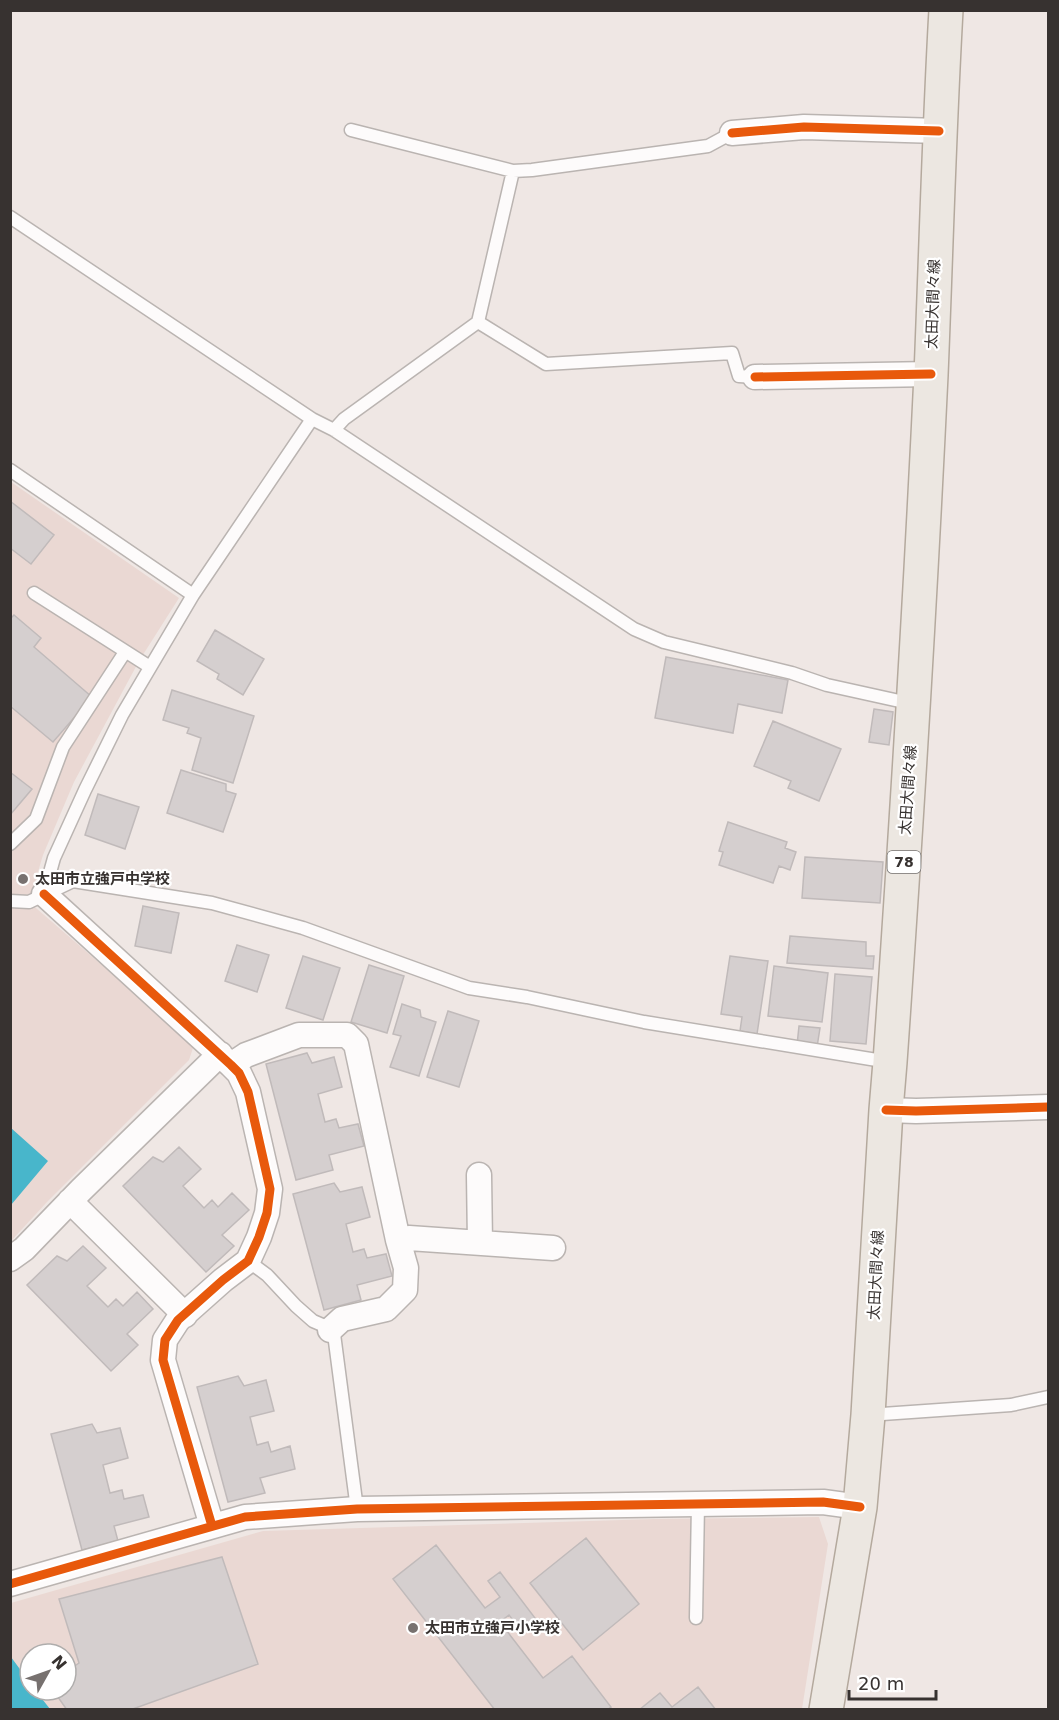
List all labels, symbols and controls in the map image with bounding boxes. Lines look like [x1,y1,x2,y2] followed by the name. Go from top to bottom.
[922,259,944,349] street label: 太田大間々線
[896,744,920,836] street label: 太田大間々線
[888,851,920,873] road number: 78
[35,870,170,888] place label: 太田市立強戸中学校
[16,872,30,886] marker: 太田市立強戸中学校
[865,1230,887,1320] street label: 太田大間々線
[425,1619,560,1637] place label: 太田市立強戸小学校
[406,1621,420,1635] marker: 太田市立強戸小学校
[18,1642,78,1702] north arrow
[48,1651,71,1674] text: N
[849,1663,936,1701] scale bar
[858,1673,904,1694] text: 20 m

